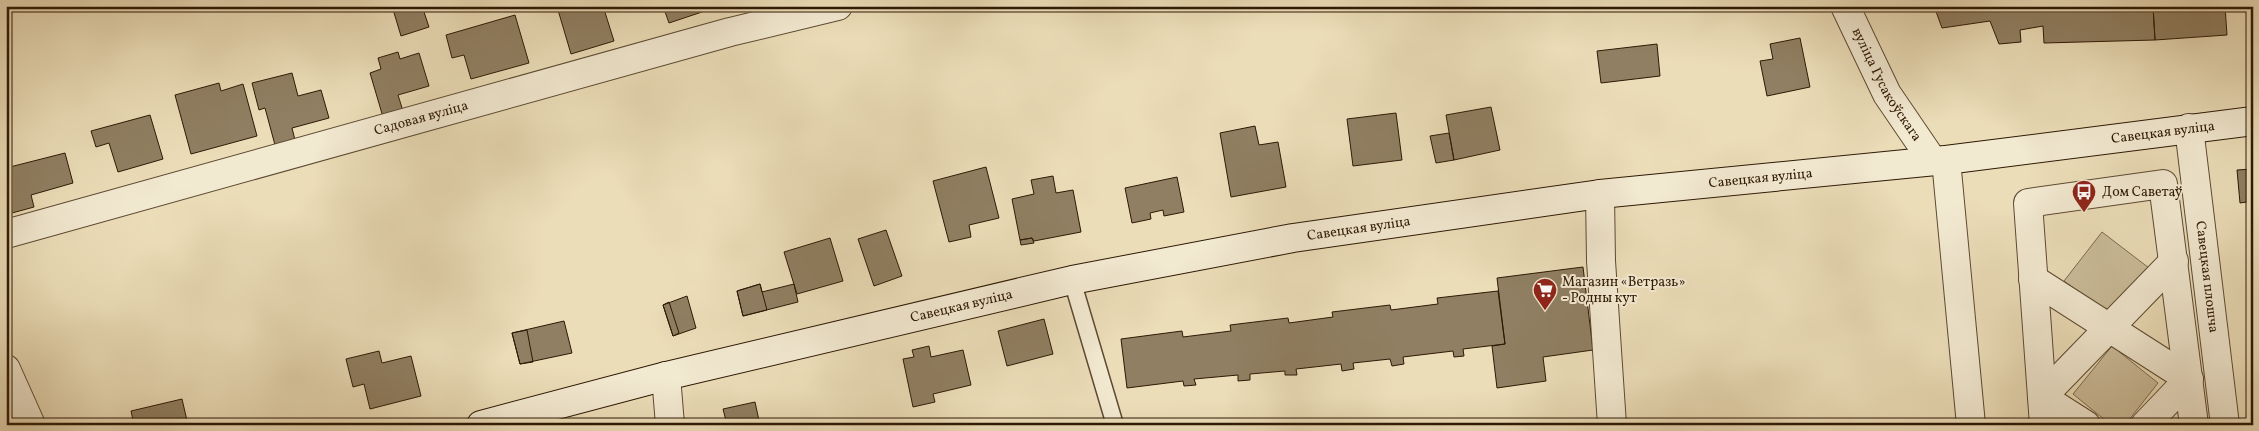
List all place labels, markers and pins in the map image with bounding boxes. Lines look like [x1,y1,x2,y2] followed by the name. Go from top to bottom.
[2071,179,2097,213] bus stop icon: Дом Саветаў
[2102,183,2183,202] place label: Дом Саветаў
[1562,273,1686,308] place label: Магазин «Ветразь» - Родны кут
[1532,277,1558,311] supermarket icon: Магазин «Ветразь» - Родны кут

